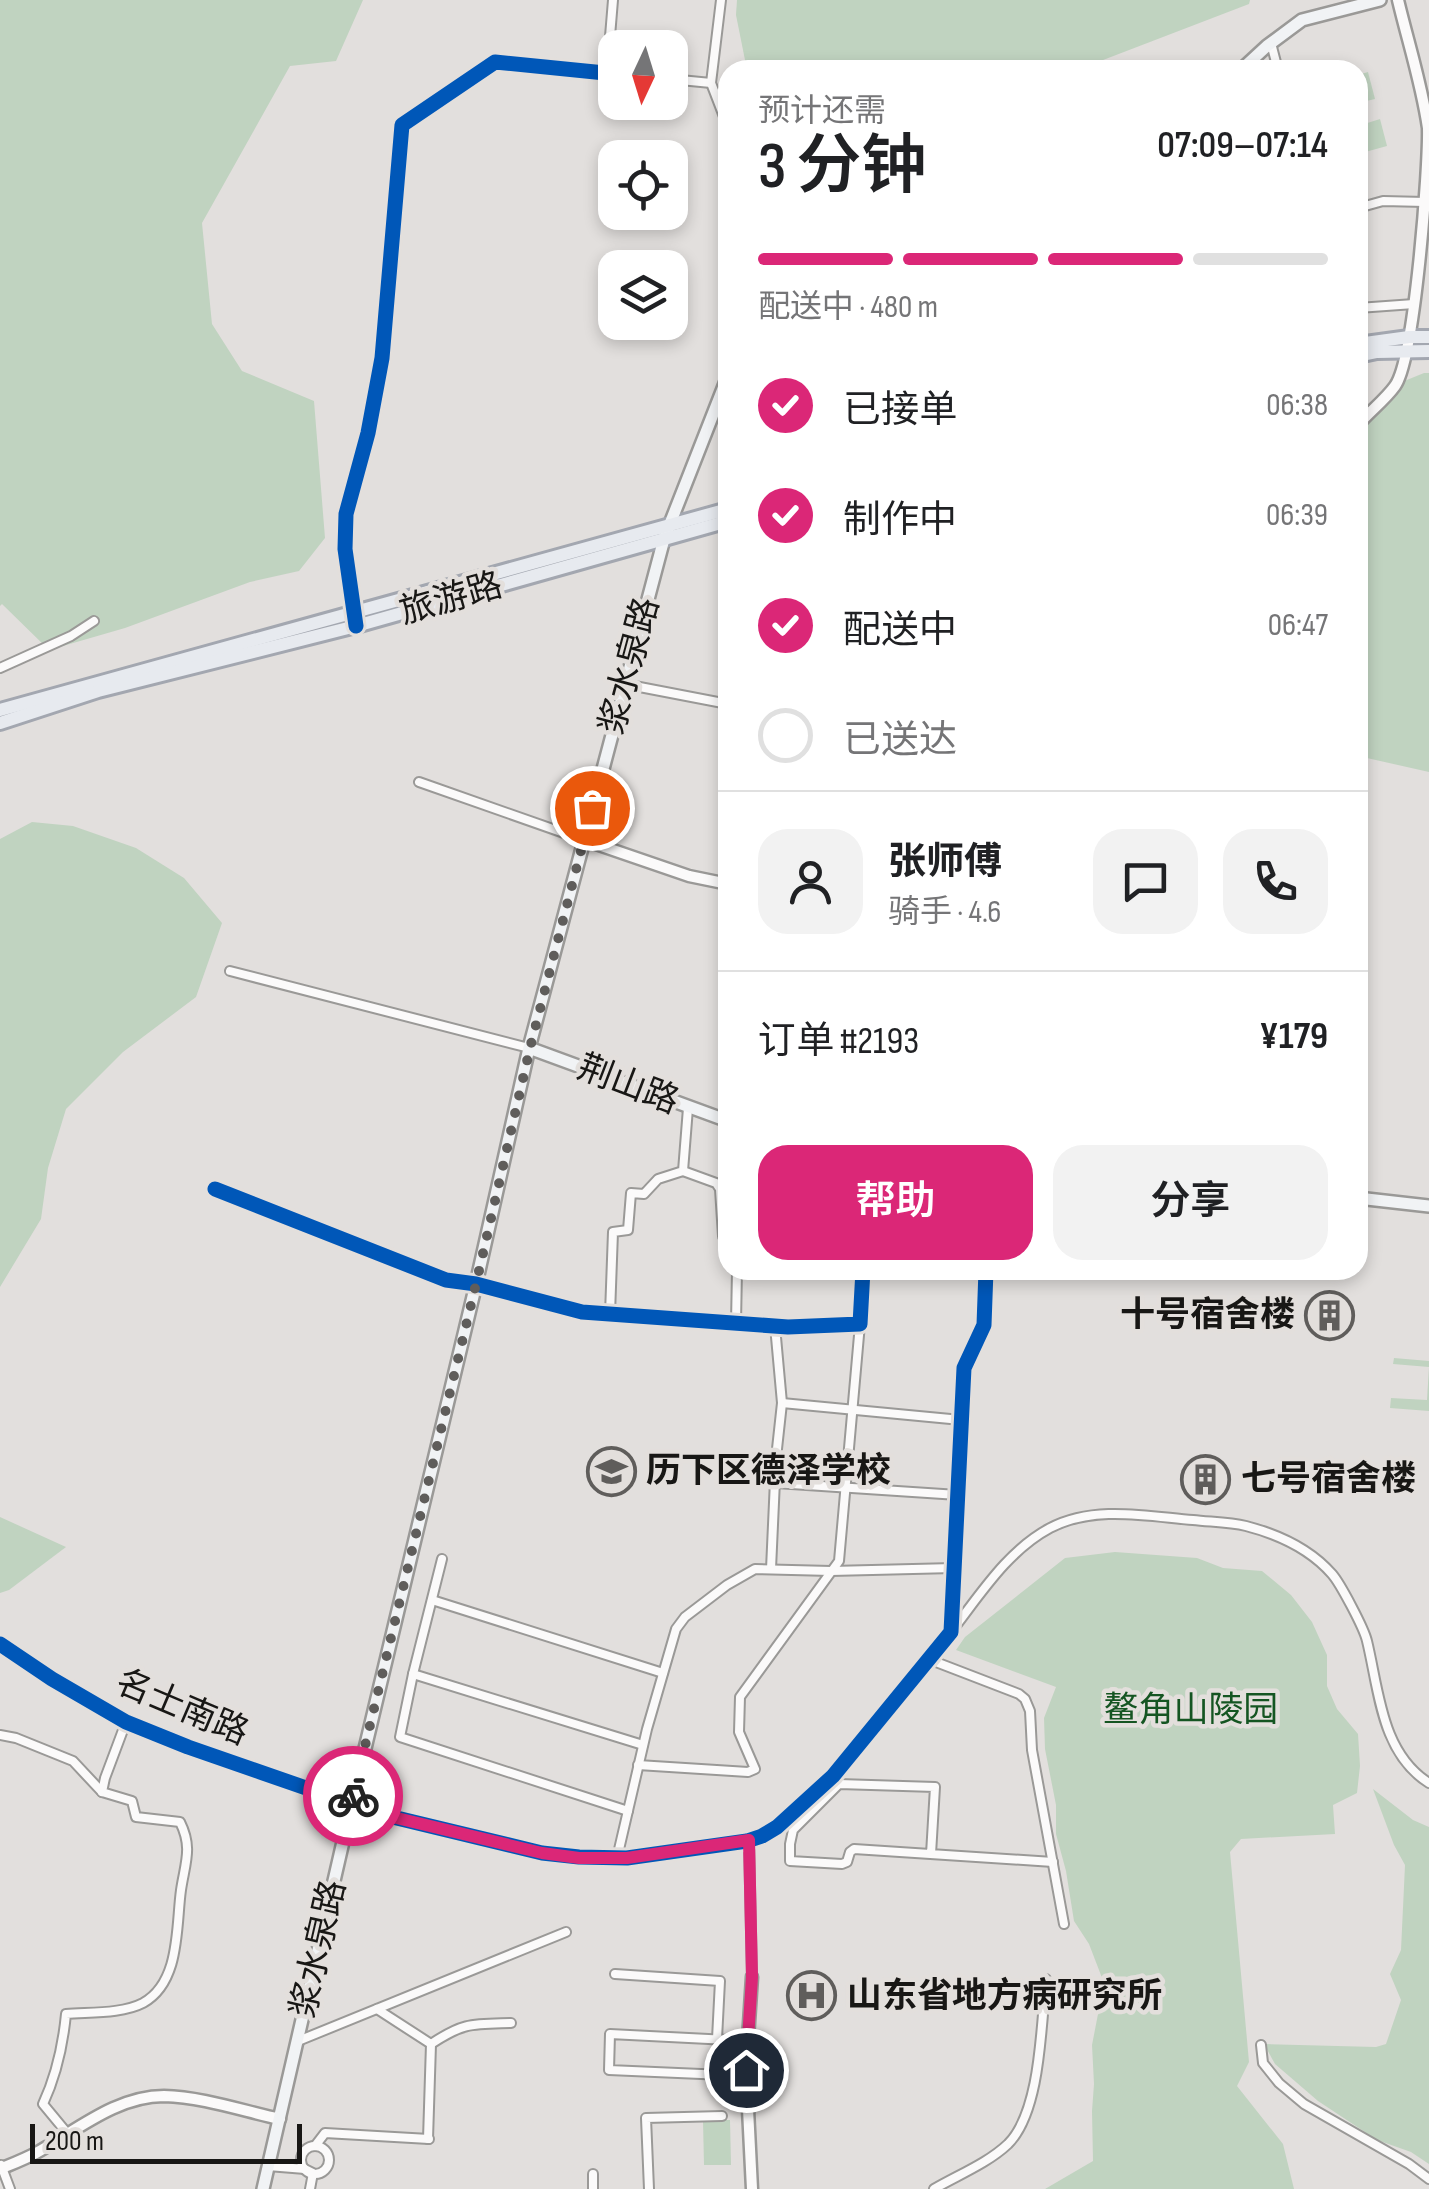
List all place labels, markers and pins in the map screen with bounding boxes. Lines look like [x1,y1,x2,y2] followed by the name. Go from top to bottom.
[550,766,635,851] pin
[1304,1289,1356,1341] building icon: 十号宿舍楼
[1120,1294,1295,1337] place label: 十号宿舍楼
[585,1445,637,1497] school or university icon: 历下区德泽学校
[646,1450,891,1493] place label: 历下区德泽学校
[1180,1453,1232,1505] building icon: 七号宿舍楼
[1241,1458,1416,1501] place label: 七号宿舍楼
[786,1970,838,2022] hospital icon: 山东省地方病研究所
[847,1975,1162,2018] place label: 山东省地方病研究所
[704,2028,789,2113] pin

